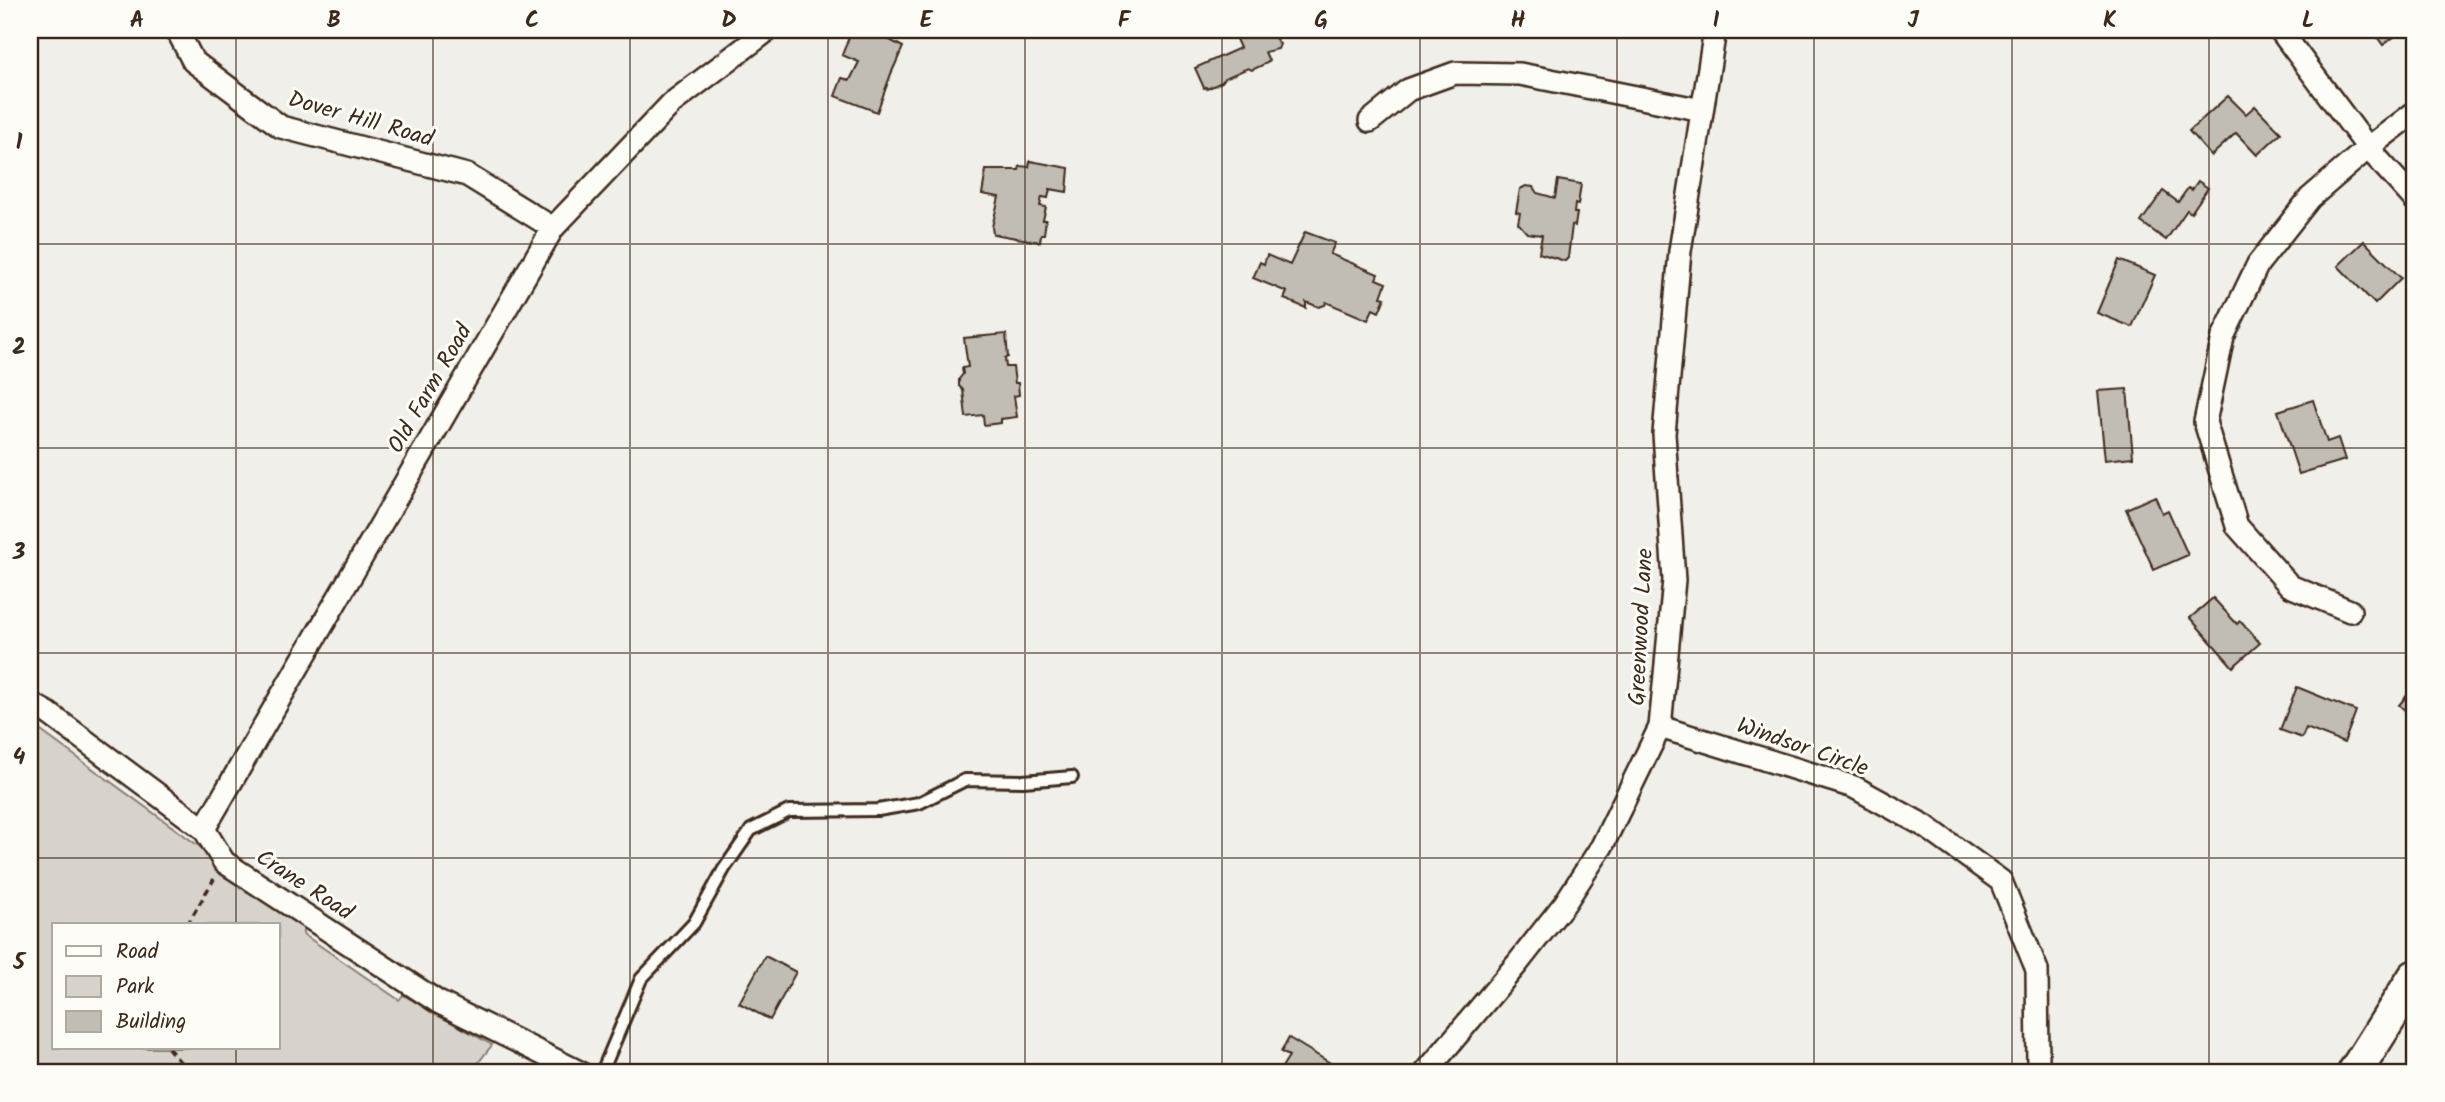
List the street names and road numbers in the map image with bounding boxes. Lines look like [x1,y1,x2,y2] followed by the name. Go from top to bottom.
[284,82,438,158] street label: Dover Hill Road
[379,317,483,461] street label: Old Farm Road
[1620,547,1664,707] street label: Greenwood Lane
[1732,709,1873,787] street label: Windsor Circle
[248,841,360,931] street label: Crane Road

